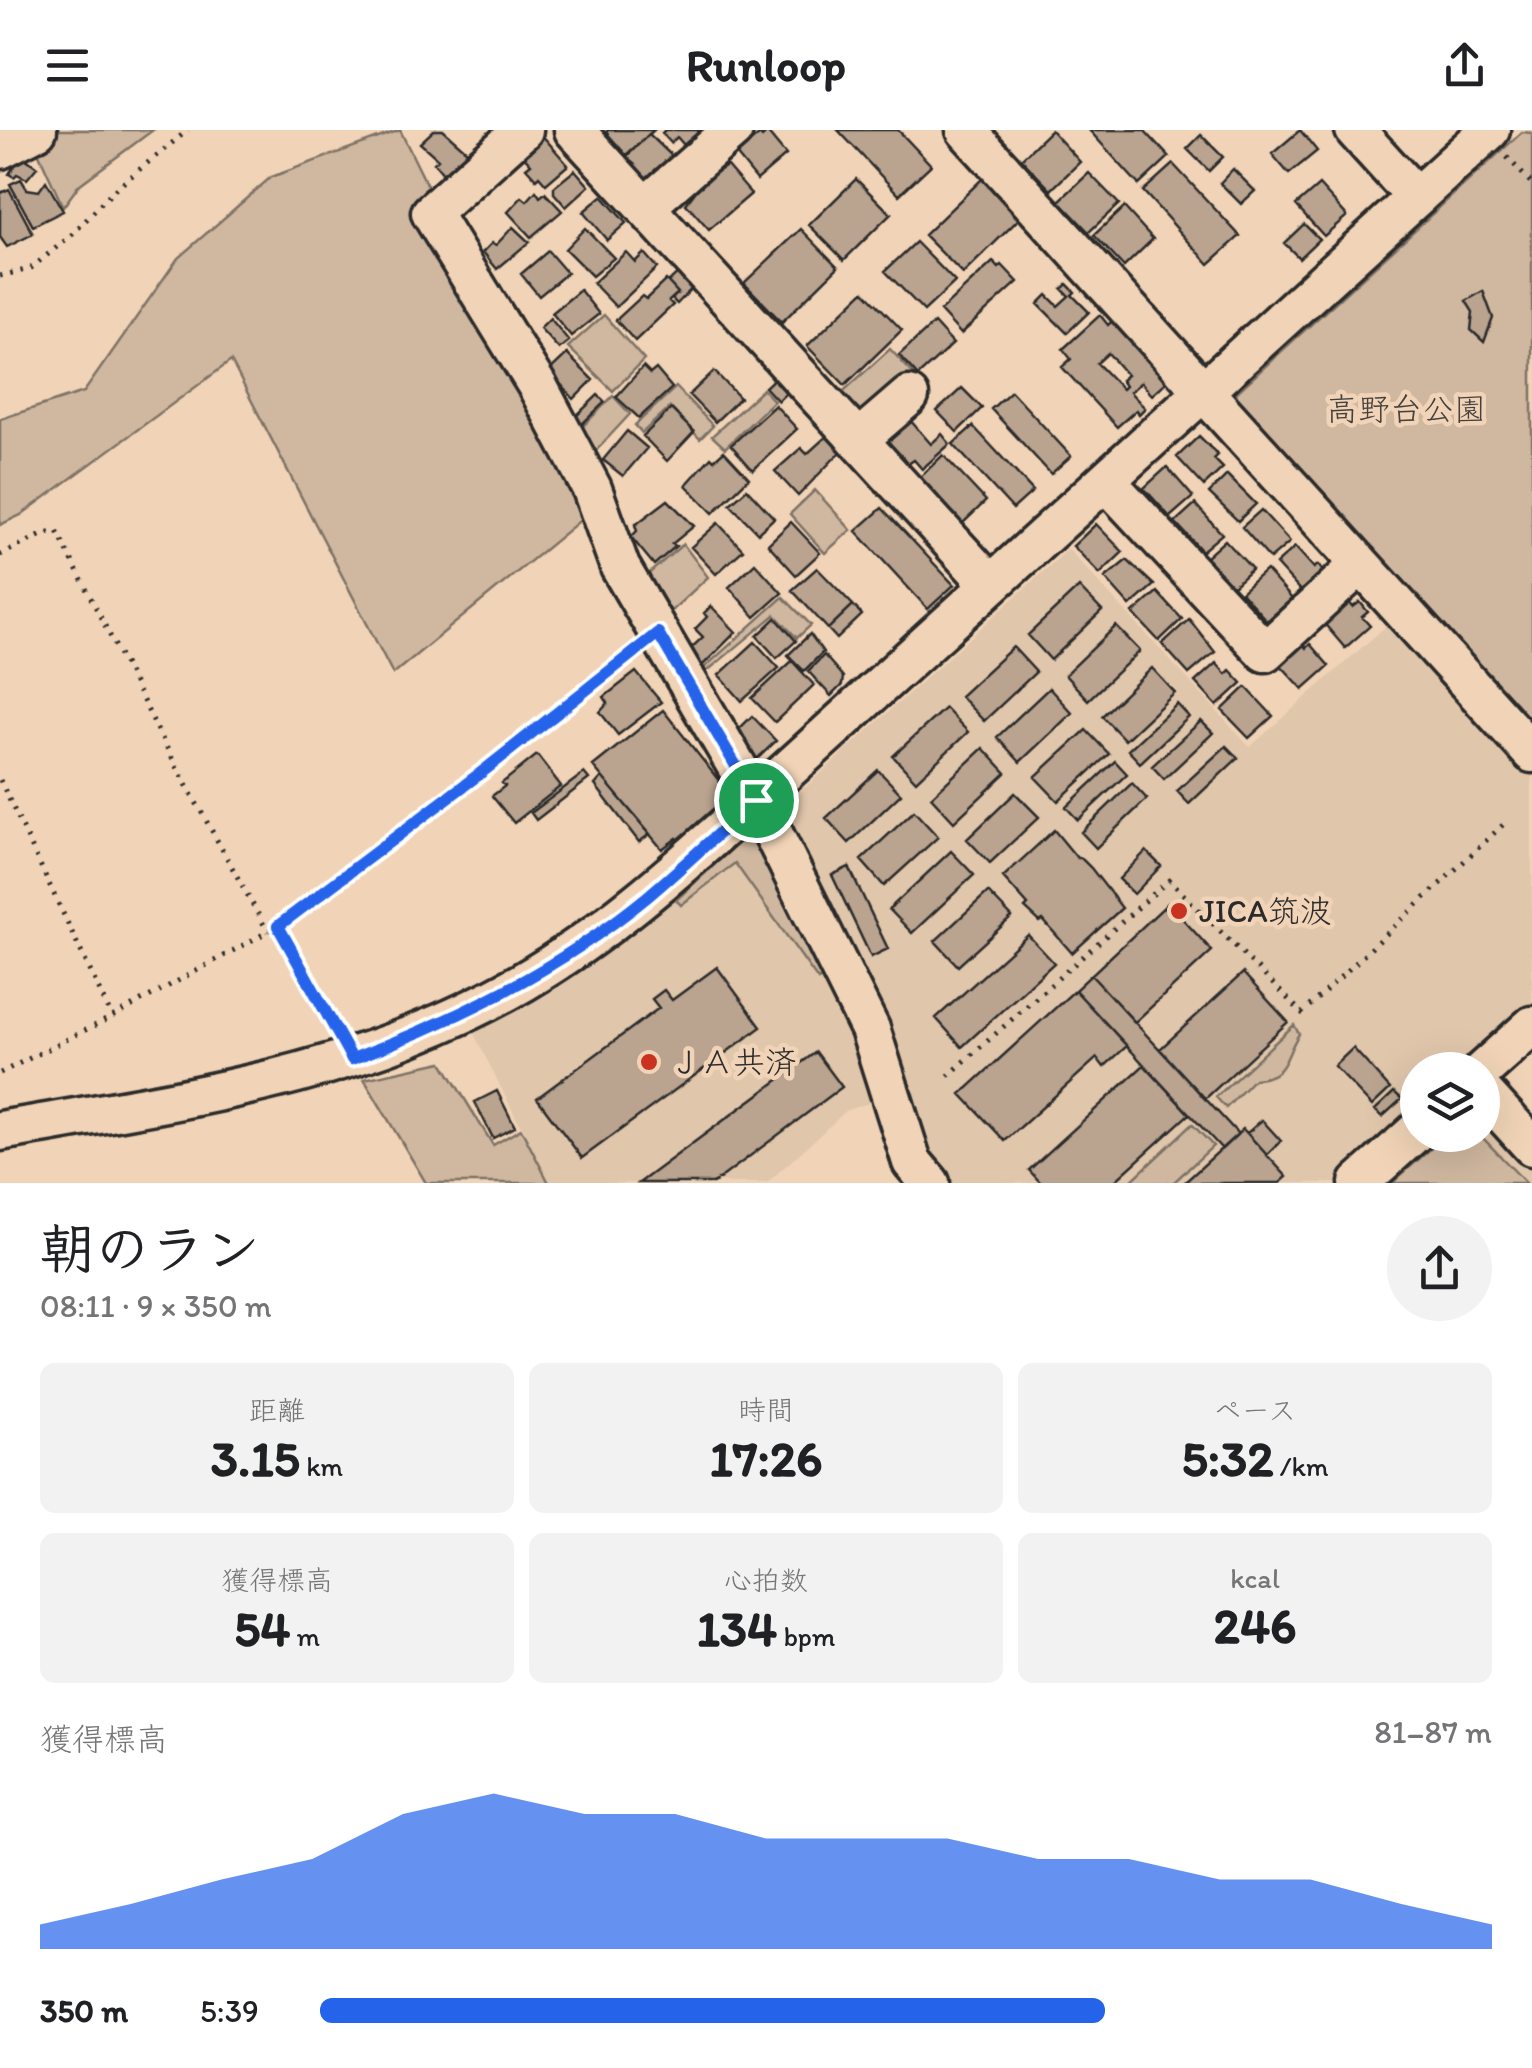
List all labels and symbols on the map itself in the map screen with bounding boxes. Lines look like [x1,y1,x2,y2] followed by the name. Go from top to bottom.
[1326,390,1486,428] park label: 高野台公園
[714,758,799,843] pin
[1199,892,1332,930] place label: JICA筑波
[1168,900,1190,922] marker: JICA筑波
[669,1043,797,1081] place label: ＪＡ共済
[638,1051,660,1073] marker: ＪＡ共済

